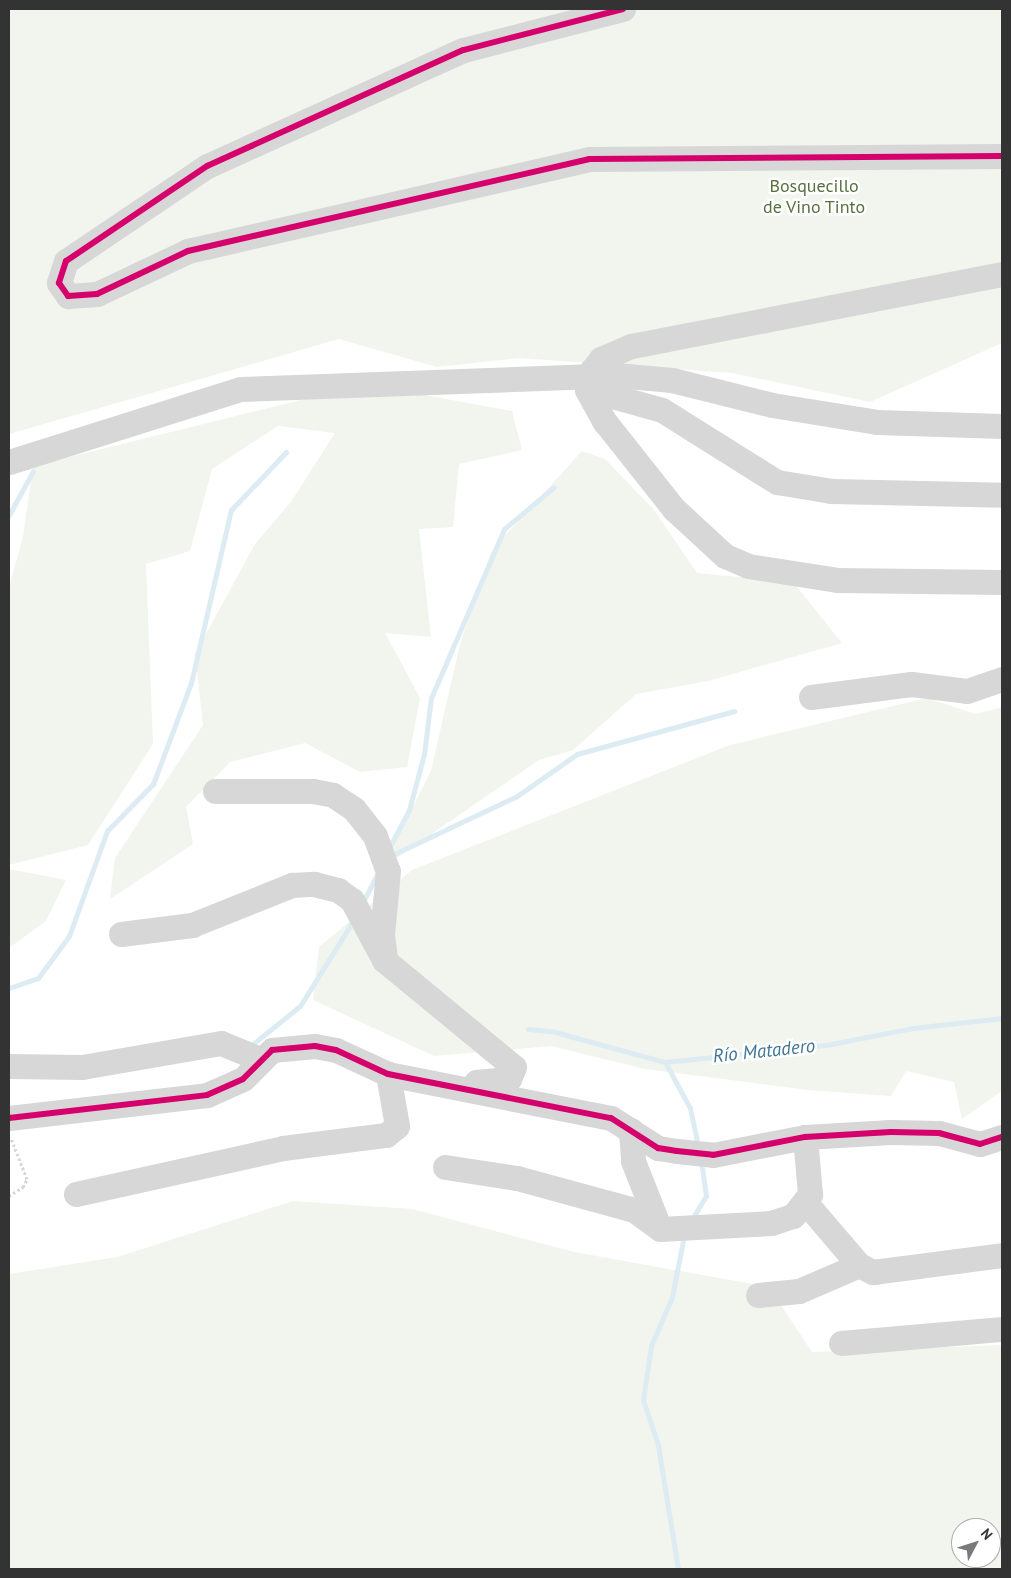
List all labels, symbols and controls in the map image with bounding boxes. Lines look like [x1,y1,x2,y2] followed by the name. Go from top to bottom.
[762,176,866,218] park label: Bosquecillo de Vino Tinto
[712,1034,816,1068] water label: Río Matadero
[951,1518,1001,1568] north arrow
[977,1525,997,1543] text: N

